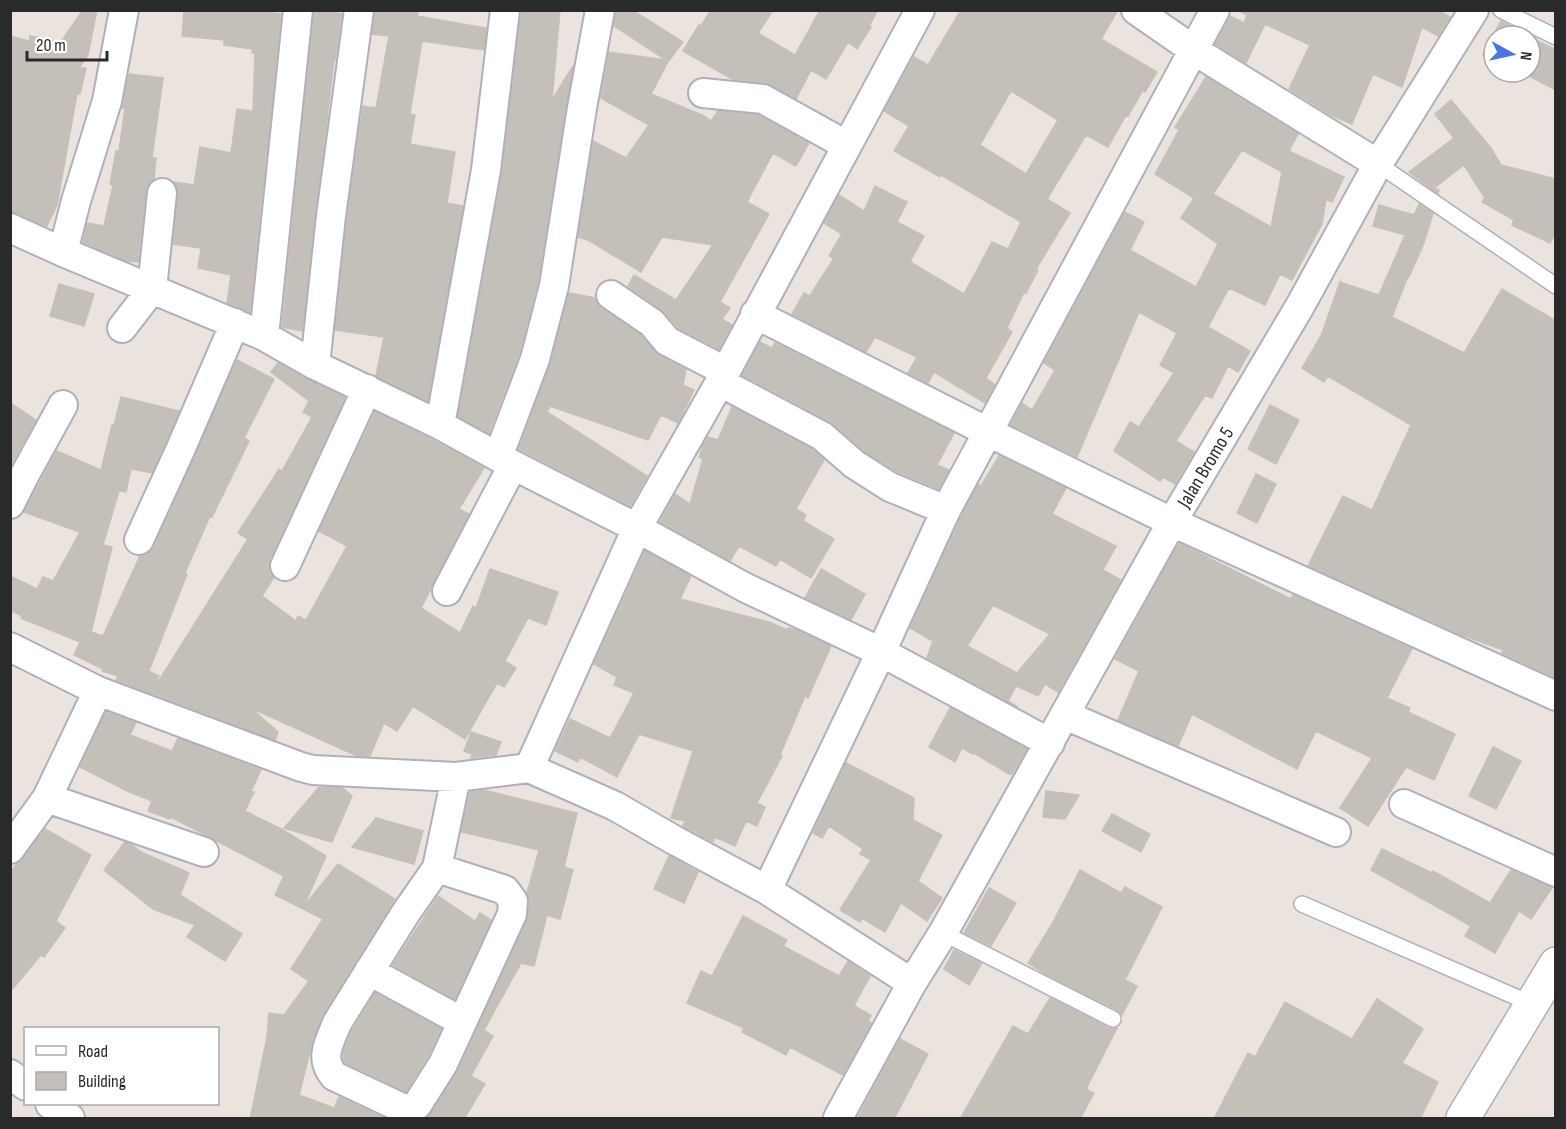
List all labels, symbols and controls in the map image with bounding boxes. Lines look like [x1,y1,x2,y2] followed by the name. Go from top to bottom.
[27,24,106,62] scale bar
[1482,24,1542,84] north arrow
[36,35,66,56] text: 20 m
[1515,50,1535,61] text: N
[1172,423,1239,513] street label: Jalan Bromo 5
[24,1027,219,1105] legend
[78,1041,108,1062] text: Road
[78,1071,126,1092] text: Building

